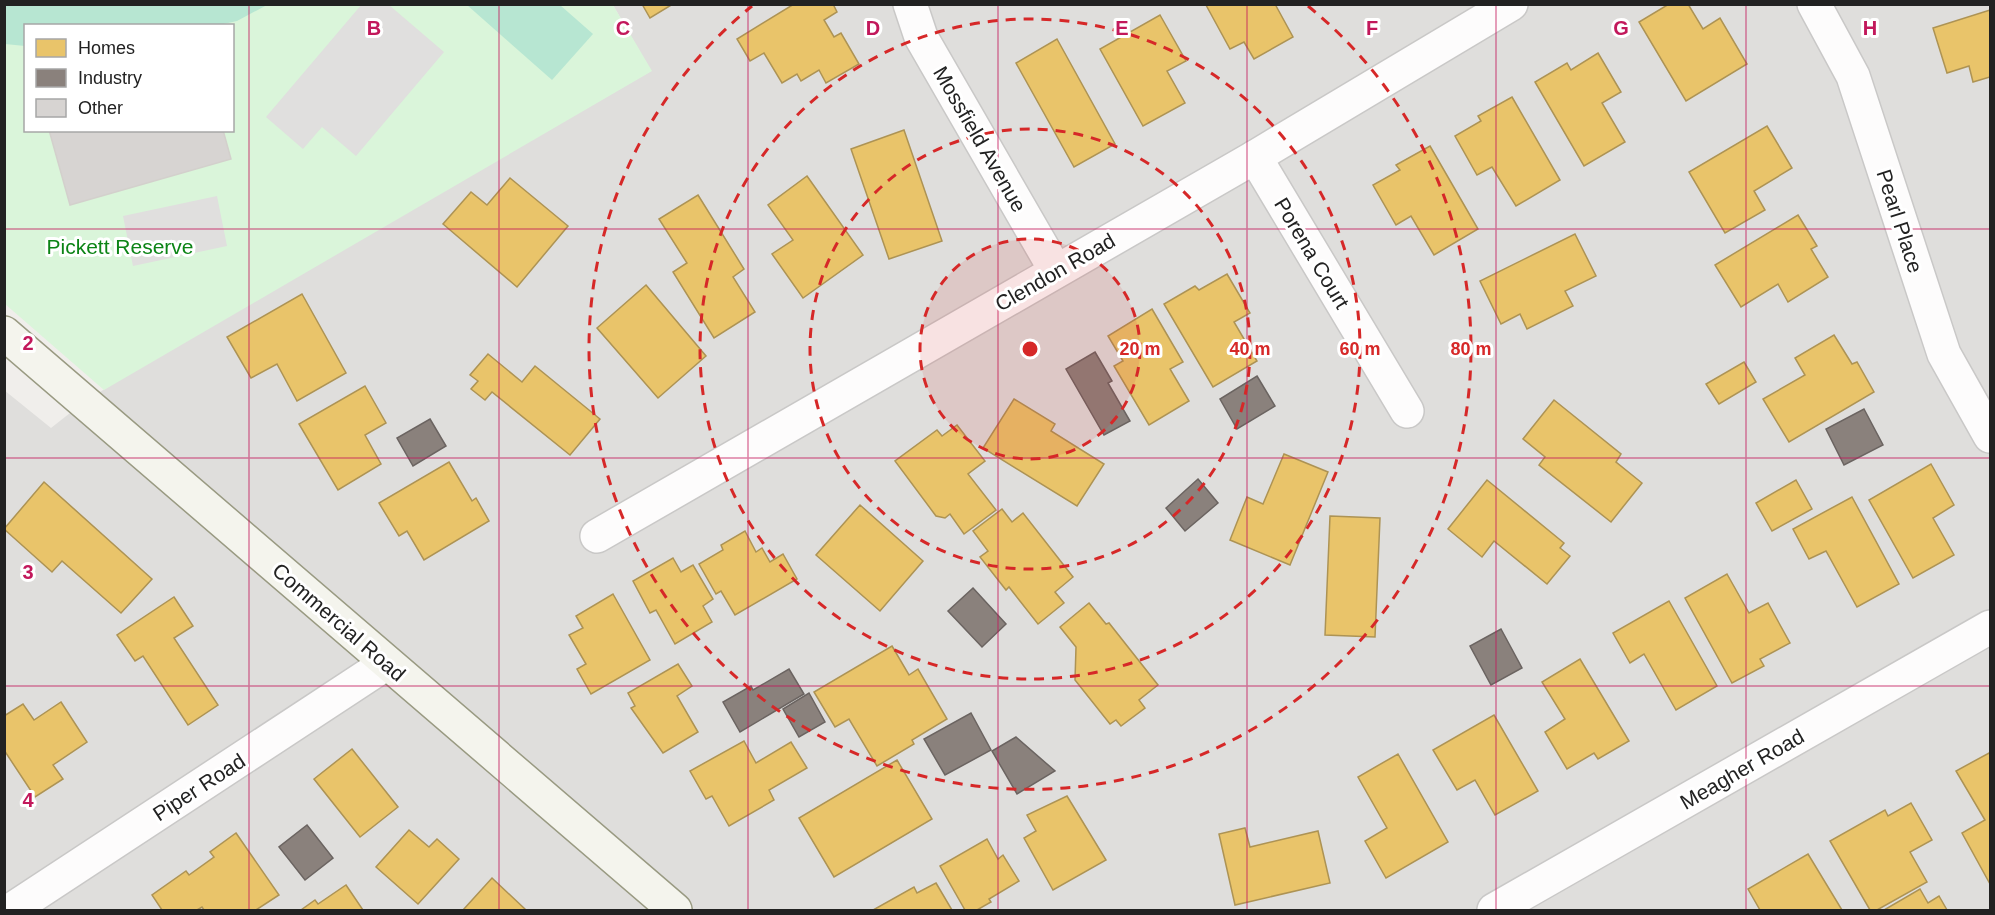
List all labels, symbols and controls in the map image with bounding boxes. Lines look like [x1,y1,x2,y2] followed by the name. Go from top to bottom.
[367,17,381,39] text: B
[616,17,630,39] text: C
[866,17,880,39] text: D
[1115,17,1129,39] text: E
[1366,17,1378,39] text: F
[1613,17,1629,39] text: G
[1863,17,1877,39] text: H
[24,24,234,132] legend
[78,38,135,58] text: Homes
[929,62,1031,216] street label: Mossfield Avenue
[78,68,142,88] text: Industry
[78,98,123,118] text: Other
[1872,166,1928,276] street label: Pearl Place
[1270,194,1354,313] street label: Porena Court
[991,228,1119,316] street label: Clendon Road
[46,235,194,258] park label: Pickett Reserve
[22,332,34,354] text: 2
[1020,339,1040,359] centre of rings
[1119,339,1161,359] text: 20 m
[1229,339,1271,359] text: 40 m
[1339,339,1381,359] text: 60 m
[1450,339,1492,359] text: 80 m
[268,558,410,686] street label: Commercial Road
[22,561,34,583] text: 3
[1676,724,1808,814] street label: Meagher Road
[149,749,249,825] street label: Piper Road
[22,789,34,811] text: 4

